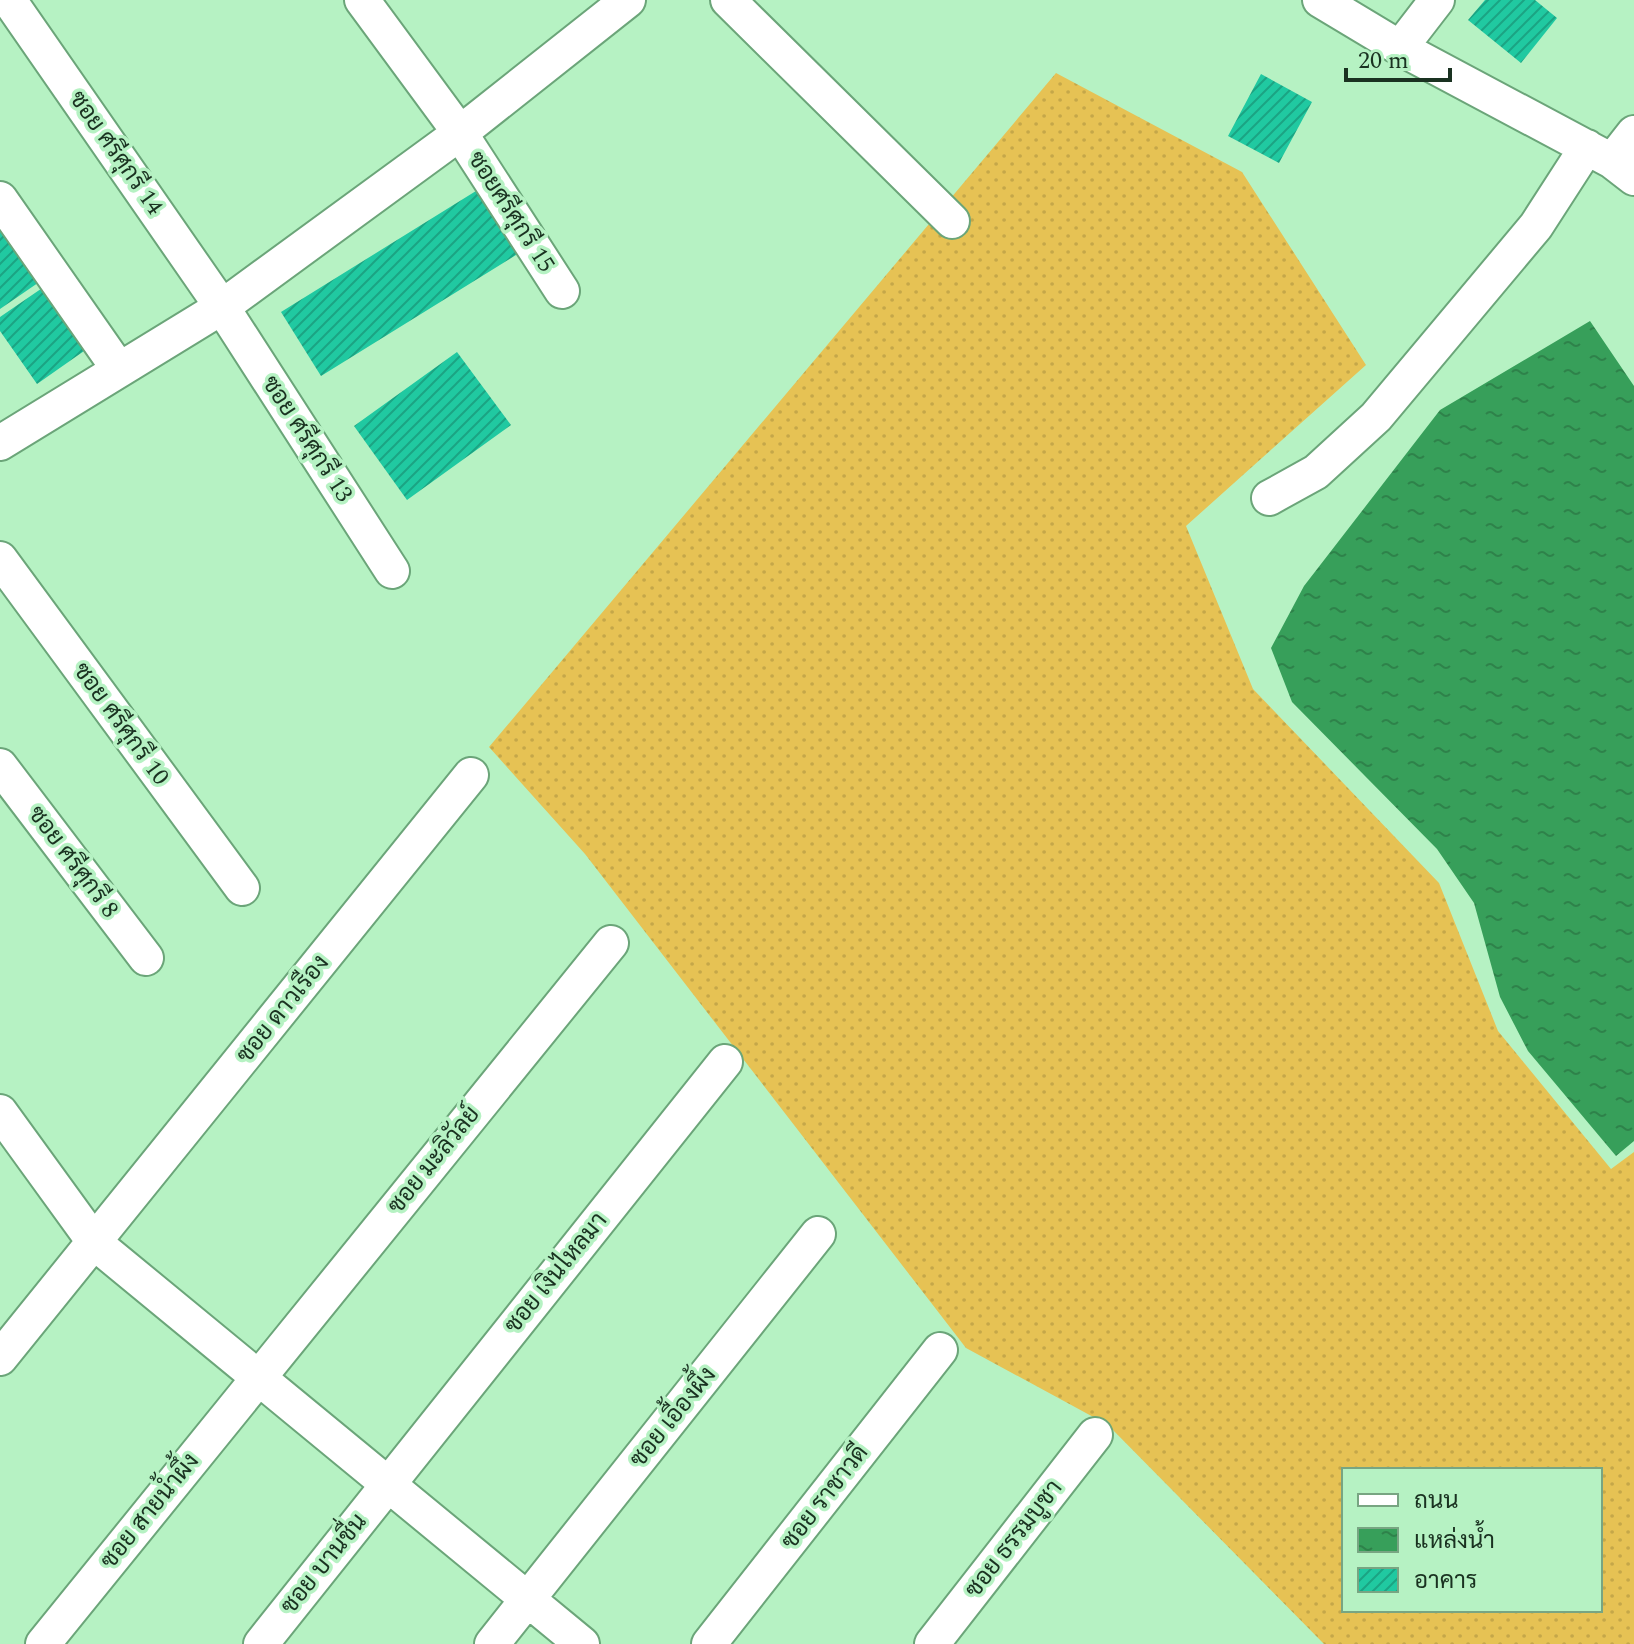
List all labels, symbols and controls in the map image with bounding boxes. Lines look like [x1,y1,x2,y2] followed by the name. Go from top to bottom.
[1346,32,1450,82] scale bar
[1358,43,1409,79] text: 20 m
[60,83,172,223] street label: ซอย ศรีศุกรี 14
[458,144,564,280] street label: ซอยศรีศุกรี 15
[253,369,361,509] street label: ซอย ศรีศุกรี 13
[64,655,178,793] street label: ซอย ศรีศุกรี 10
[19,798,127,926] street label: ซอย ศรีศุกรี 8
[228,947,338,1071] street label: ซอย ดาวเรือง
[379,1098,489,1222] street label: ซอย มะลิวัลย์
[496,1204,616,1342] street label: ซอย เงินไหลมา
[617,1356,725,1475] street label: ซอย เอื้องผึ้ง
[772,1437,878,1557] street label: ซอย ราชาวดี
[88,1442,208,1577] street label: ซอย สายน้ำผึ้ง
[1342,1468,1602,1612] legend
[956,1472,1072,1606] street label: ซอย ธรรมบูชา
[1414,1483,1459,1519] text: ถนน
[269,1503,376,1622] street label: ซอย บานชื่น
[1414,1520,1495,1559] text: แหล่งน้ำ
[1414,1563,1477,1599] text: อาคาร

